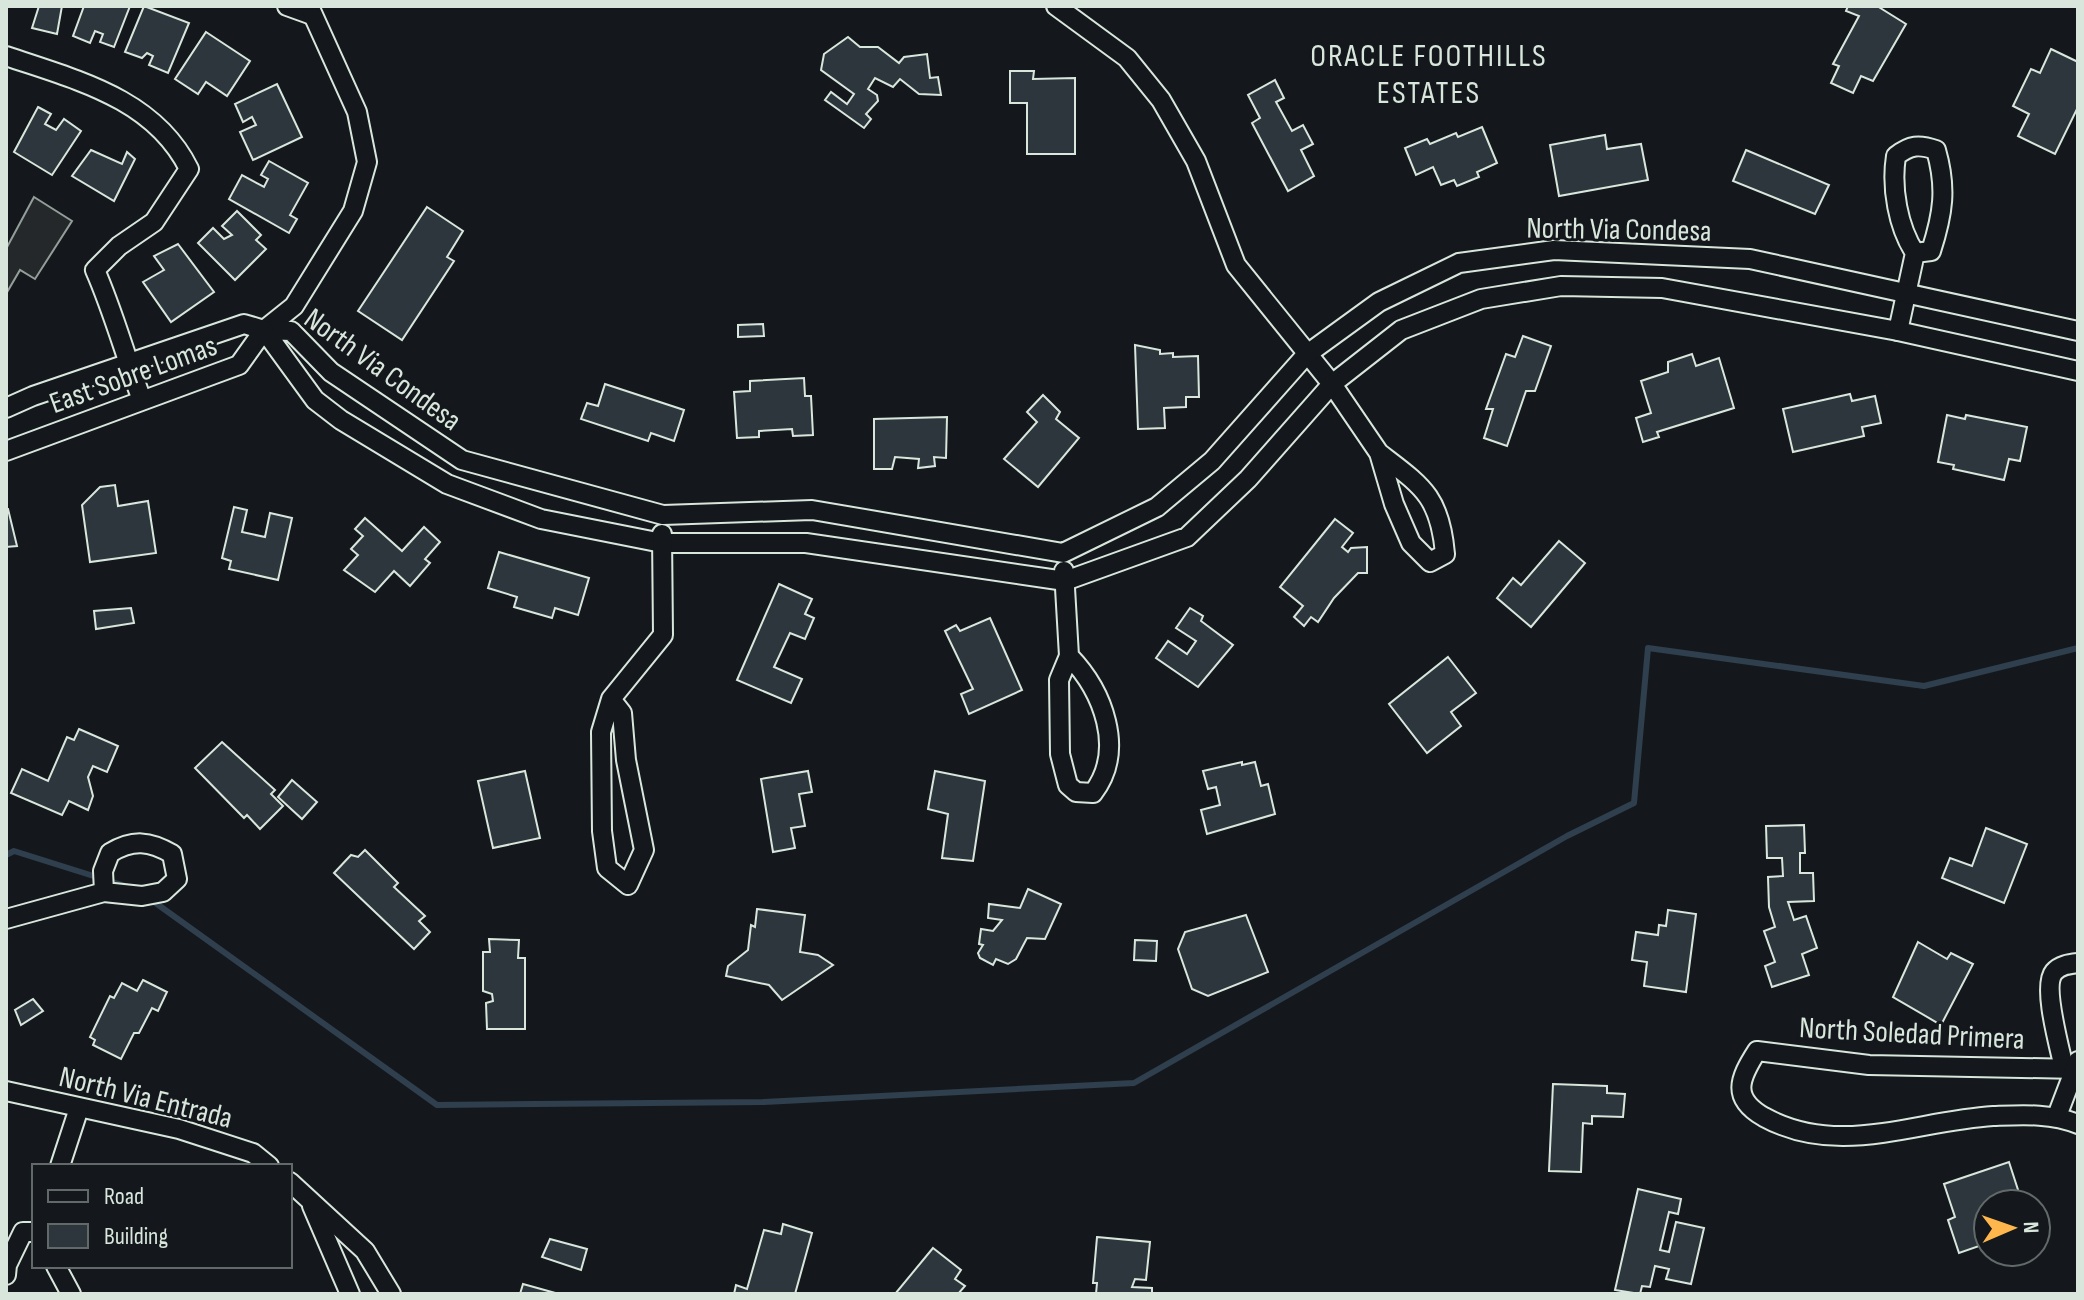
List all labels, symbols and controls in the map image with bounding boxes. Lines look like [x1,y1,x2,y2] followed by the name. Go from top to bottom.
[1310,37,1548,113] district label: ORACLE FOOTHILLS ESTATES
[1526,210,1712,250] street label: North Via Condesa
[297,301,468,439] street label: North Via Condesa
[45,328,222,422] street label: East Sobre Lomas
[1798,1010,2026,1058] street label: North Soledad Primera
[55,1059,236,1137] street label: North Via Entrada
[32,1164,292,1268] legend
[104,1182,144,1211] text: Road
[1972,1188,2052,1268] north arrow
[2017,1221,2044,1234] text: N
[104,1222,168,1251] text: Building

